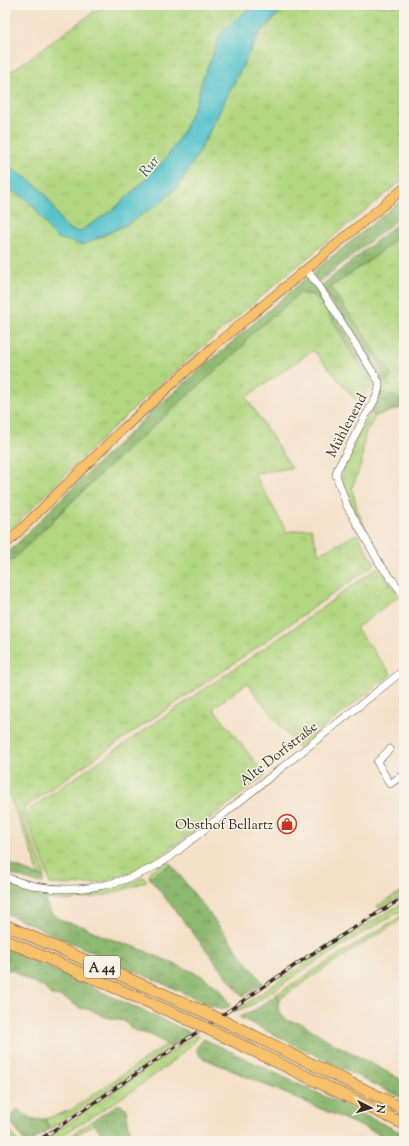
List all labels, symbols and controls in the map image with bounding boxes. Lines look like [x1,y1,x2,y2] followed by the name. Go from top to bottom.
[135,151,166,182] water label: Rur
[323,390,373,462] street label: Mühlenend
[236,718,322,791] street label: Alte Dorfstraße
[276,813,298,835] shop icon: Obsthof Bellartz
[175,816,273,836] place label: Obsthof Bellartz
[84,956,120,978] road number: A 44
[351,1088,391,1128] north arrow
[372,1103,388,1114] text: N

